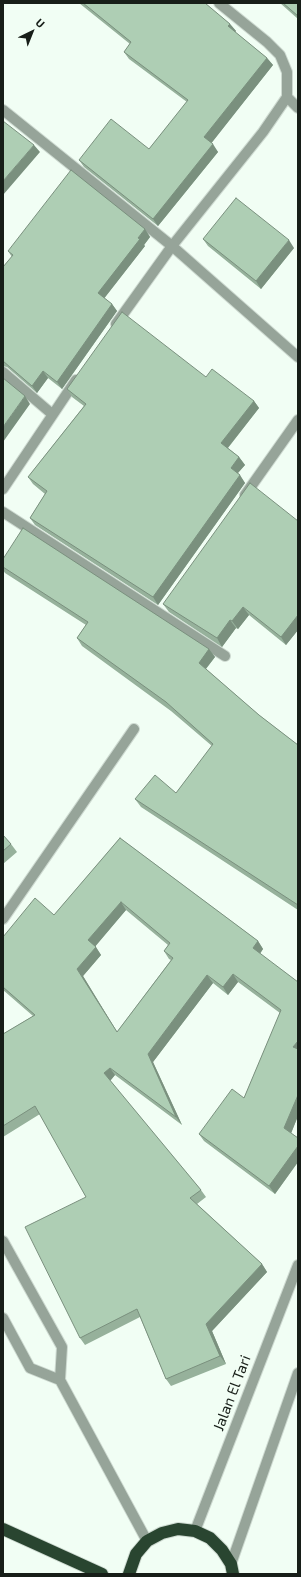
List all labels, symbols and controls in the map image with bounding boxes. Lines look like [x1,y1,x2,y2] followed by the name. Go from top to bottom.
[12,12,52,52] north arrow
[33,16,48,30] text: U
[209,1353,255,1433] street label: Jalan El Tari

